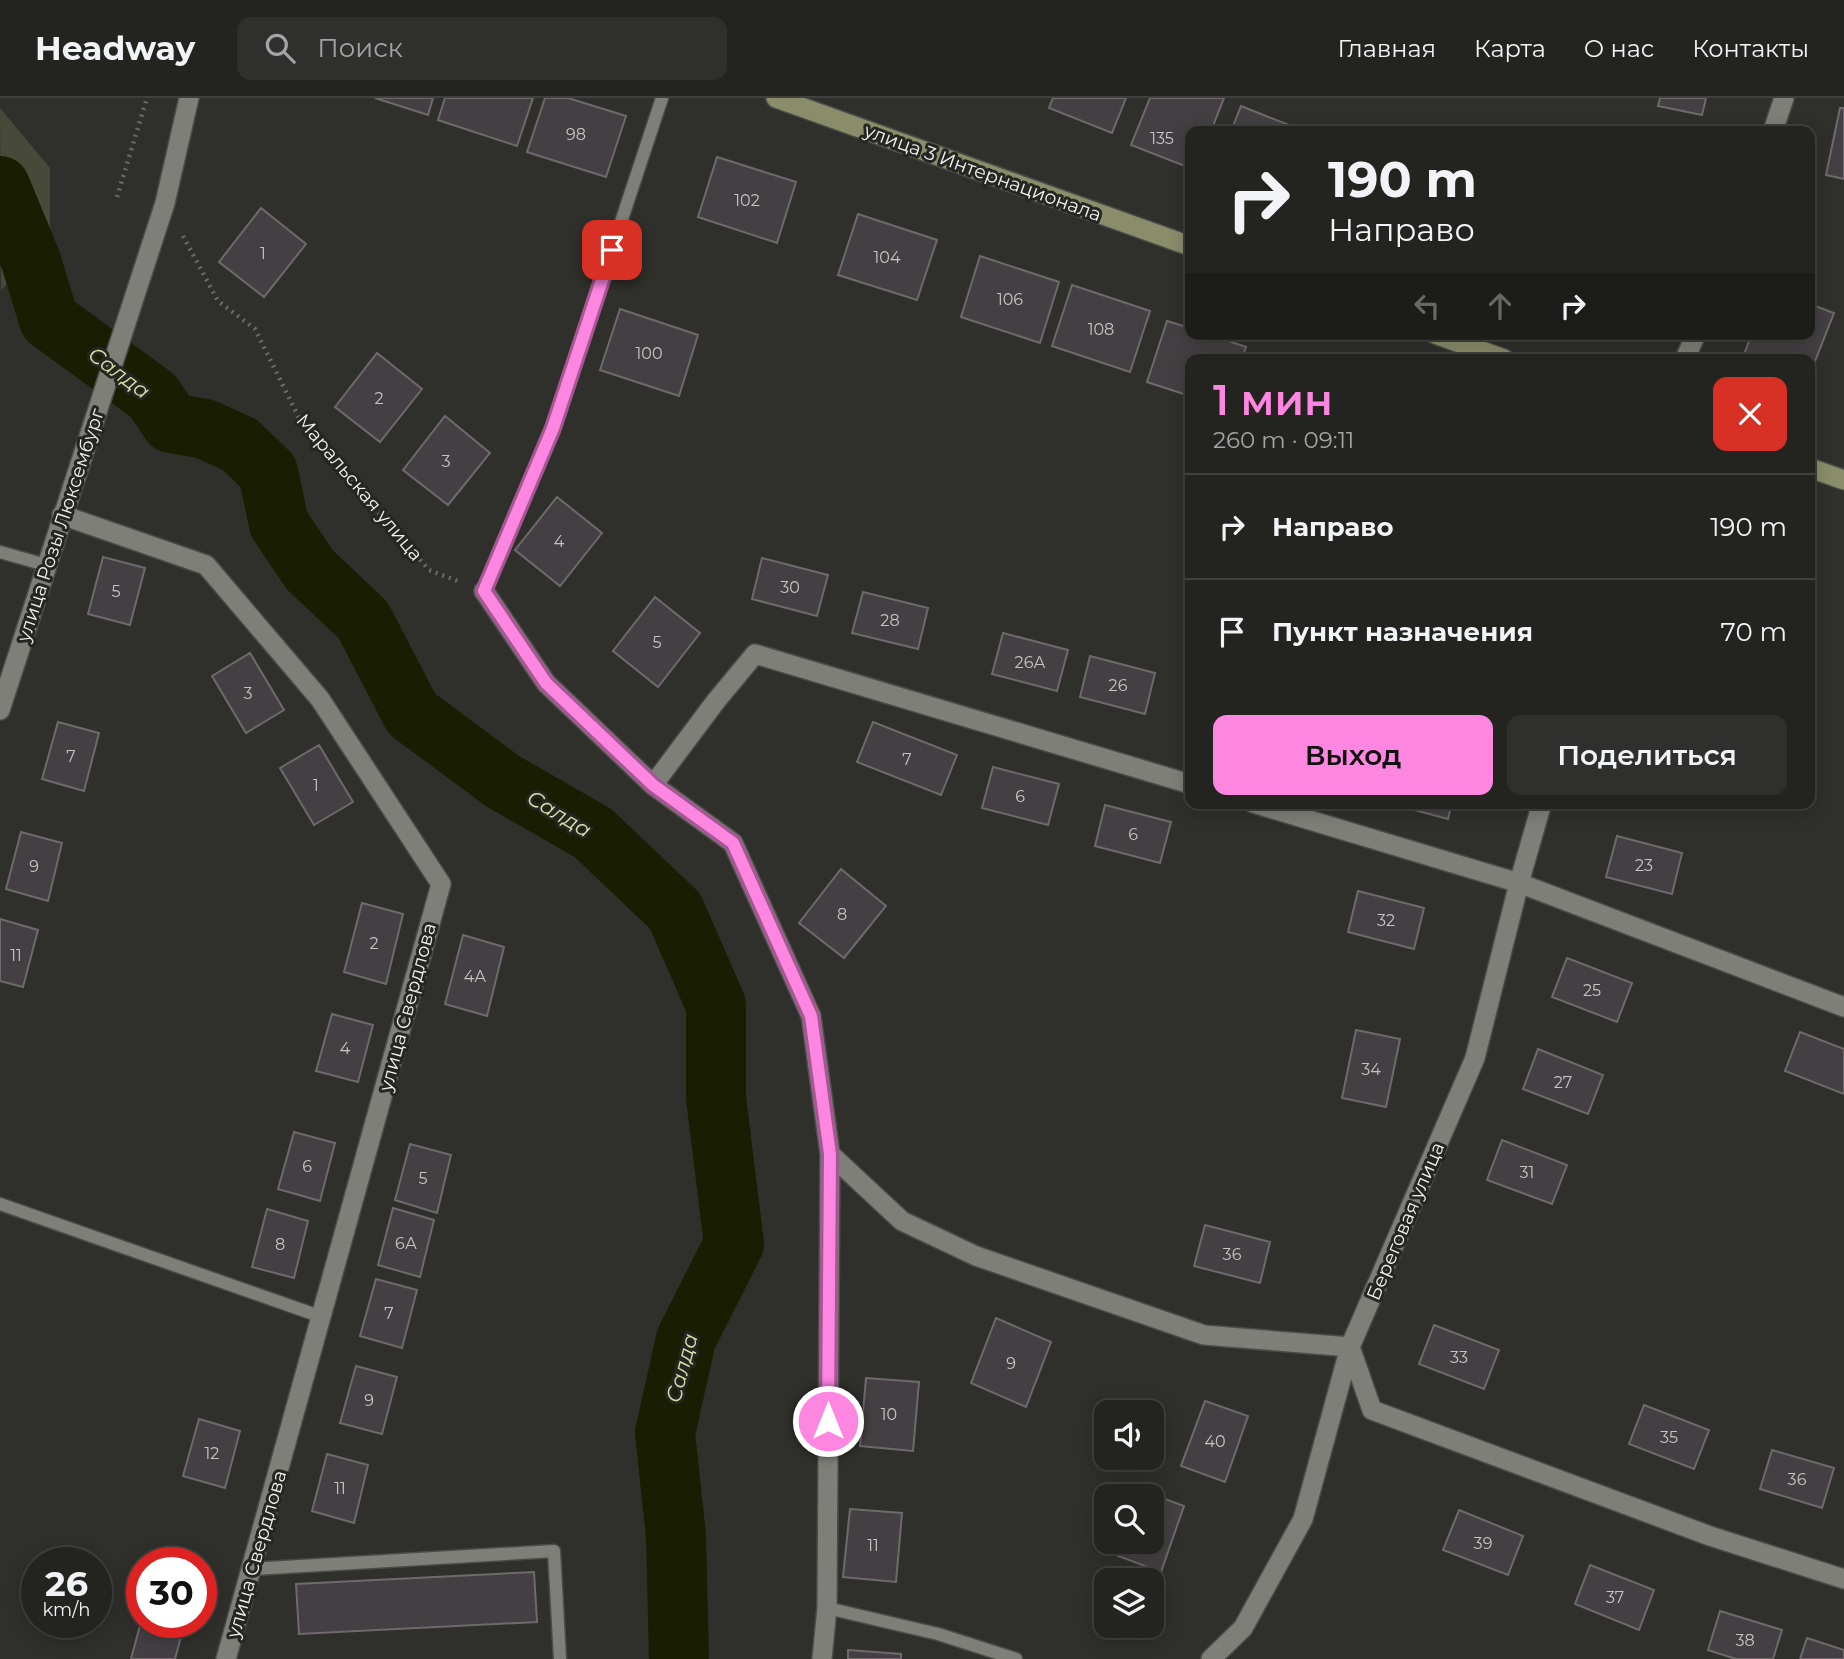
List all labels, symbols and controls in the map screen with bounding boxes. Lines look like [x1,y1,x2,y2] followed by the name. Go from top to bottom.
[237,17,727,80] search box
[35,28,195,68] text: Headway
[261,29,299,67] icon: search
[317,32,403,64] text: Поиск
[1338,34,1436,63] text: Главная
[1474,34,1546,63] text: Карта
[1584,34,1654,63] text: О нас
[1692,34,1809,63] text: Контакты
[860,118,1105,226] street label: улица 3 Интернационала
[566,125,586,144] house number: 98
[1150,129,1174,148] house number: 135
[1328,150,1477,209] text: 190 m
[1213,154,1304,245] icon: right
[734,191,760,210] house number: 102
[1328,210,1475,249] text: Направо
[582,220,642,280] pin
[593,231,631,269] icon: arrive
[260,244,266,263] house number: 1
[874,248,901,267] house number: 104
[1408,287,1446,325] icon: left
[1481,287,1519,325] icon: ahead
[1554,287,1592,325] icon: right
[997,290,1023,309] house number: 106
[1088,320,1114,339] house number: 108
[84,341,155,404] water label: Салда
[636,344,662,363] house number: 100
[1213,374,1333,426] text: 1 мин
[1713,377,1787,451] button: close
[374,389,384,408] house number: 2
[12,406,109,646] street label: улица Розы Люксембург
[291,409,428,565] street label: Маральская улица
[1213,426,1354,454] text: 260 m · 09:11
[441,452,451,471] house number: 3
[1213,508,1251,546] icon: right
[1272,511,1393,543] text: Направо
[1710,511,1787,543] text: 190 m
[554,532,565,551] house number: 4
[780,578,800,597] house number: 30
[111,582,121,601] house number: 5
[880,611,900,630] house number: 28
[1213,613,1251,651] icon: arrive
[1272,616,1533,648] text: Пункт назначения
[1721,616,1787,648] text: 70 m
[652,633,662,652] house number: 5
[1015,653,1046,672] house number: 26А
[1109,676,1128,695] house number: 26
[243,684,253,703] house number: 3
[1213,715,1493,795] button: Выход
[1507,715,1787,795] button: Поделиться
[66,747,76,766] house number: 7
[902,750,912,769] house number: 7
[313,776,319,795] house number: 1
[523,785,596,842] water label: Салда
[1015,787,1025,806] house number: 6
[1128,825,1138,844] house number: 6
[1635,856,1653,875] house number: 23
[29,857,39,876] house number: 9
[837,905,847,924] house number: 8
[1377,911,1395,930] house number: 32
[374,920,441,1095] street label: улица Свердлова
[369,934,379,953] house number: 2
[10,946,22,965] house number: 11
[464,967,486,986] house number: 4А
[1583,981,1601,1000] house number: 25
[340,1039,351,1058] house number: 4
[1361,1060,1381,1079] house number: 34
[1554,1073,1572,1092] house number: 27
[1362,1139,1449,1304] street label: Береговая улица
[302,1157,312,1176] house number: 6
[1520,1163,1534,1182] house number: 31
[418,1169,428,1188] house number: 5
[395,1234,417,1253] house number: 6А
[275,1235,285,1254] house number: 8
[1223,1245,1242,1264] house number: 36
[384,1304,394,1323] house number: 7
[660,1331,703,1405] water label: Салда
[1450,1348,1468,1367] house number: 33
[1006,1354,1016,1373] house number: 9
[791,1384,865,1458] position arrow
[364,1391,374,1410] house number: 9
[1094,1400,1164,1638] map controls
[1094,1400,1164,1470] button: sound
[881,1405,897,1424] house number: 10
[1660,1428,1678,1447] house number: 35
[1204,1432,1226,1451] house number: 40
[205,1444,219,1463] house number: 12
[221,1468,291,1642] street label: улица Свердлова
[1788,1470,1807,1489] house number: 36
[334,1479,346,1498] house number: 11
[1094,1484,1164,1554] button: search
[1474,1534,1492,1553] house number: 39
[867,1536,879,1555] house number: 11
[126,1547,217,1638] speed limit sign: 30
[45,1562,88,1605] text: 26
[1094,1568,1164,1638] button: layers
[1606,1588,1624,1607] house number: 37
[42,1599,91,1621] text: km/h
[1735,1631,1755,1650] house number: 38

